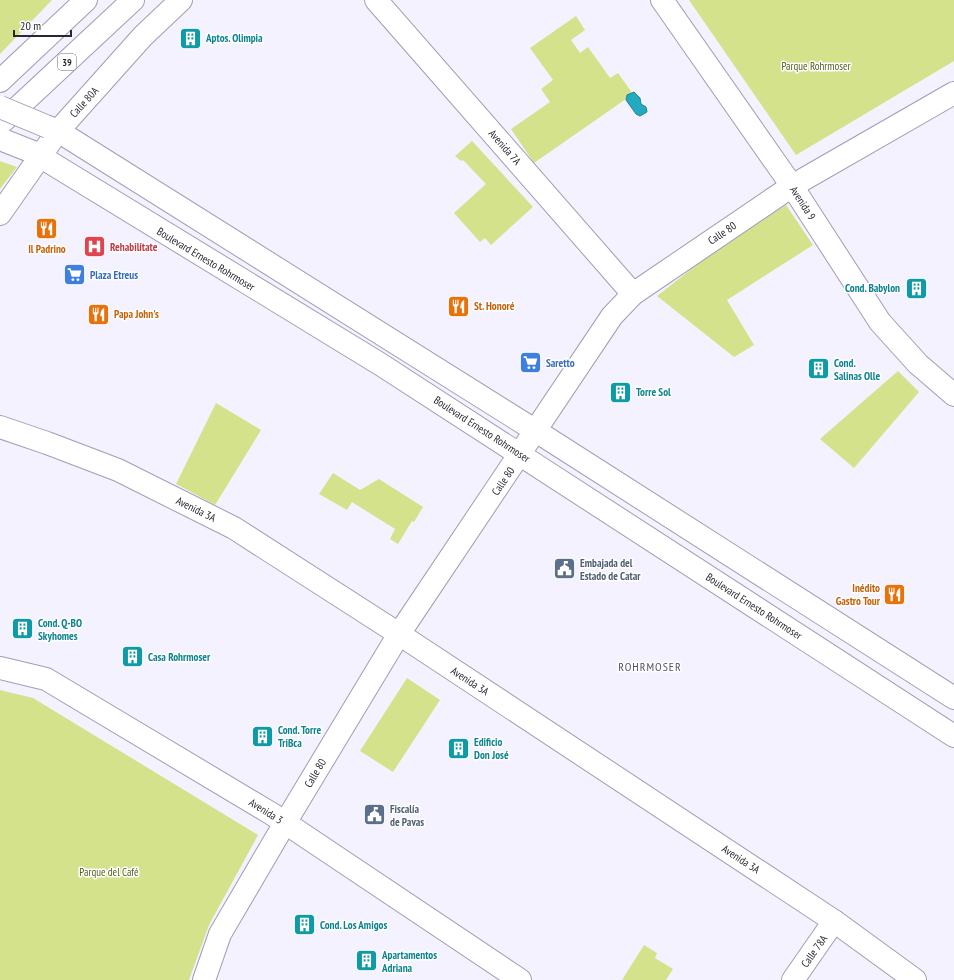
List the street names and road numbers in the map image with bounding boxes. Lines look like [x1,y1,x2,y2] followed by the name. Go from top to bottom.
[58,54,76,70] road number: 39
[67,83,102,120] street label: Calle 80A
[486,126,525,168] street label: Avenida 7A
[787,184,819,223] street label: Avenida 9
[705,218,739,248] street label: Calle 80
[154,224,258,294] street label: Boulevard Ernesto Rohrmoser
[431,393,533,465] street label: Boulevard Ernesto Rohrmoser
[488,464,518,498] street label: Calle 80
[174,493,219,525] street label: Avenida 3A
[703,570,805,642] street label: Boulevard Ernesto Rohrmoser
[448,664,492,699] street label: Avenida 3A
[301,756,329,790] street label: Calle 80
[246,795,286,827] street label: Avenida 3
[719,842,763,877] street label: Avenida 3A
[798,931,831,970] street label: Calle 78A

